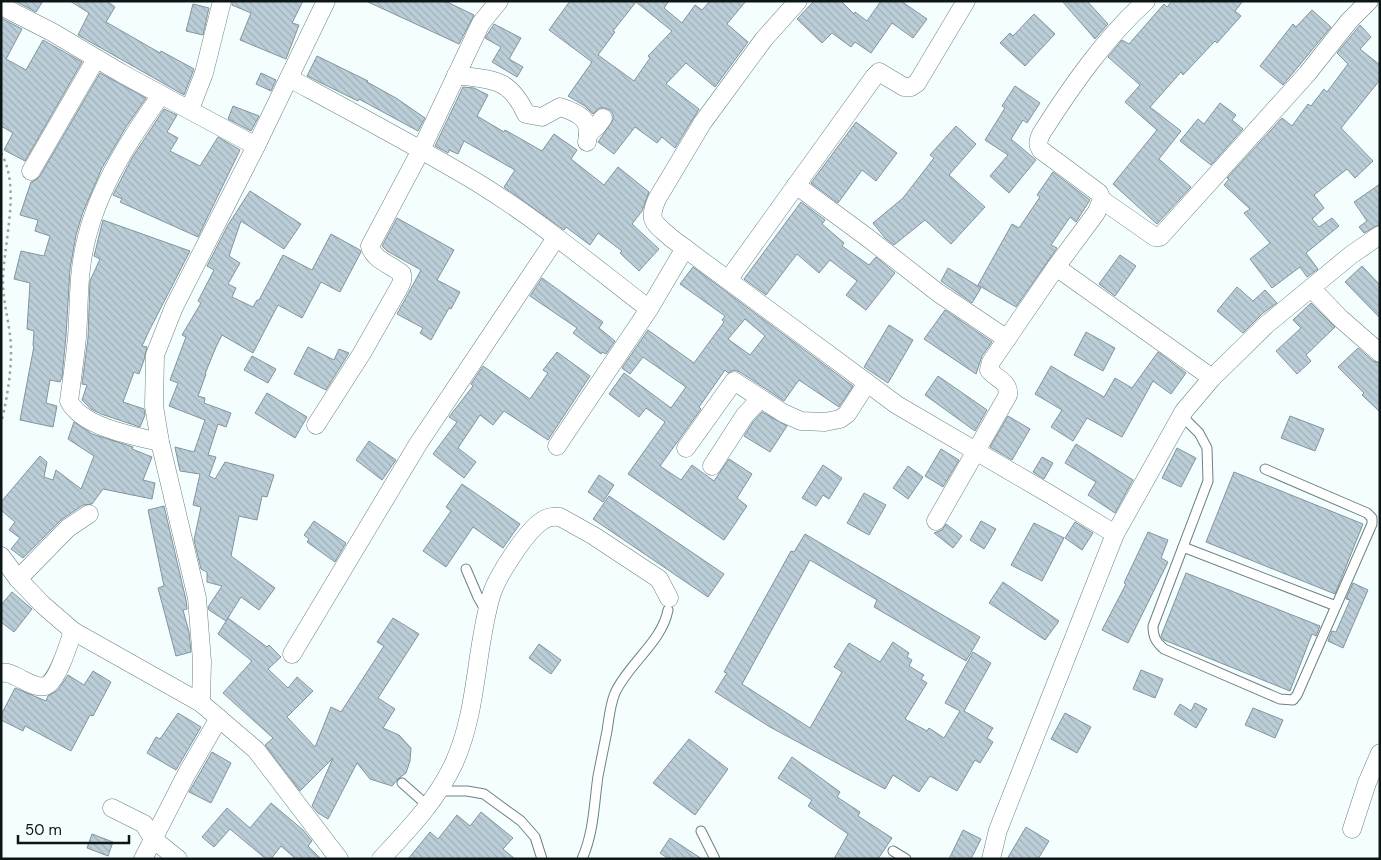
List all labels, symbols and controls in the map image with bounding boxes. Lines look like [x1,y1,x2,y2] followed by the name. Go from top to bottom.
[18,812,129,844] scale bar
[25,820,62,840] text: 50 m

